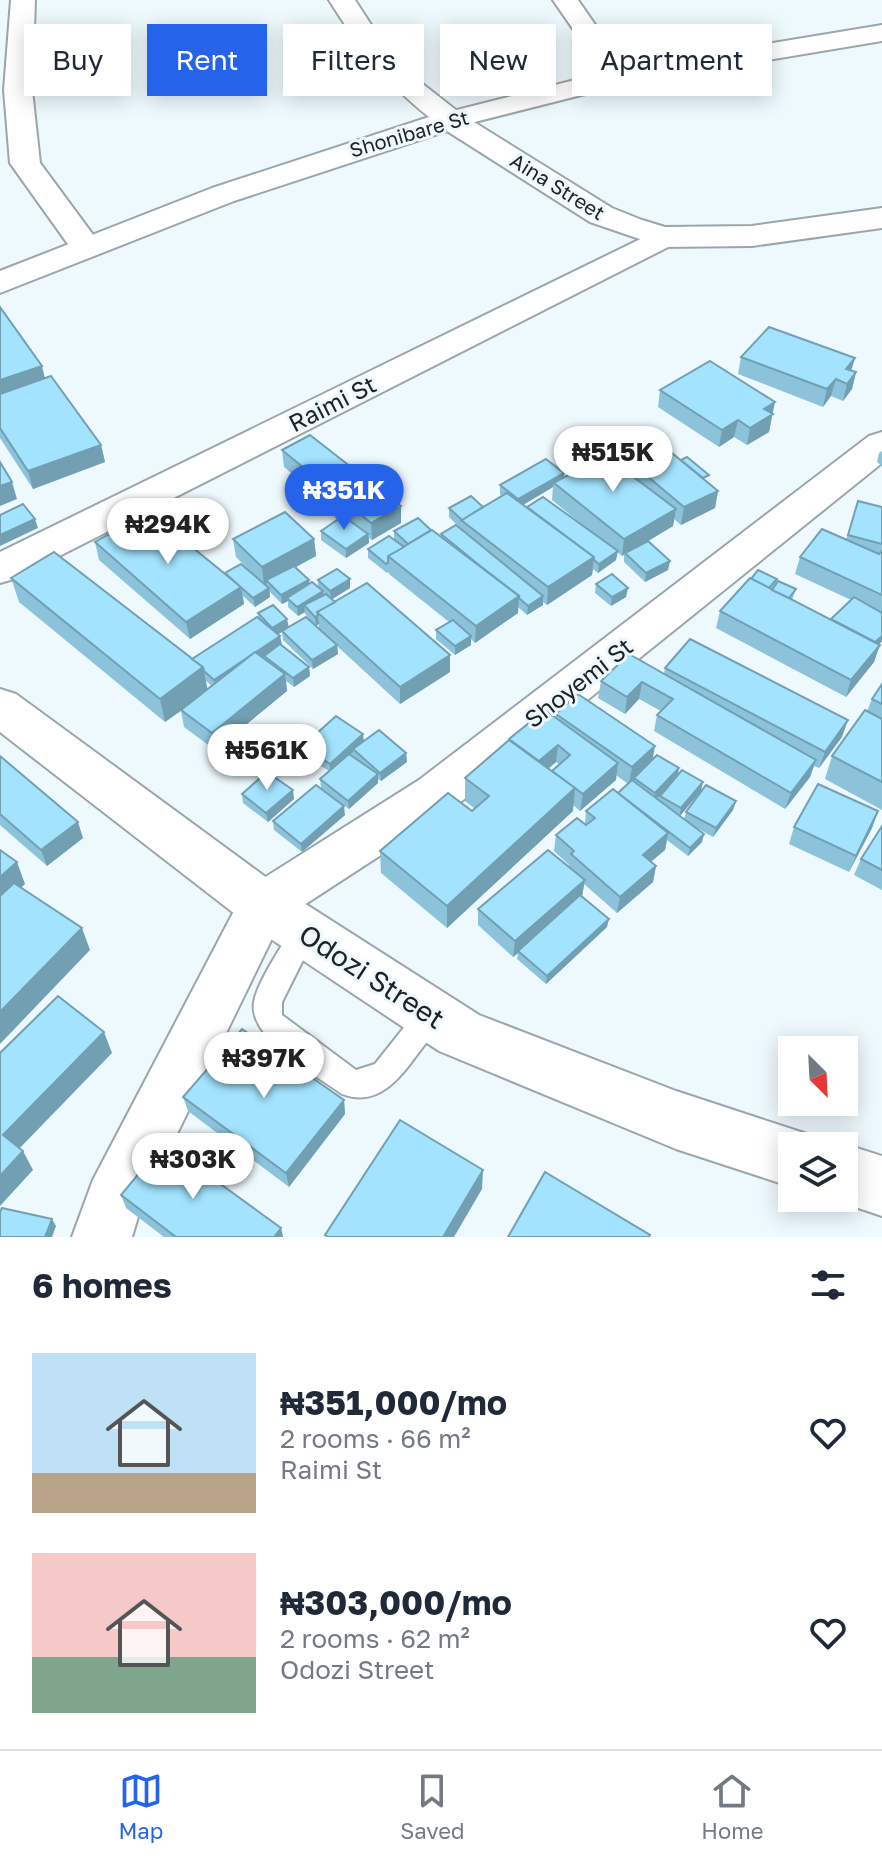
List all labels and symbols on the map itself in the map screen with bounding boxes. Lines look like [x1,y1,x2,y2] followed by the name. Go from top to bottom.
[347,105,471,161] street label: Shonibare St
[506,148,610,224] street label: Aina Street
[283,369,381,437] street label: Raimi St
[557,426,669,494] pin: ₦515K
[288,464,400,532] pin: ₦351K
[112,498,224,566] pin: ₦294K
[518,631,638,733] street label: Shoyemi St
[211,724,323,792] pin: ₦561K
[293,917,451,1035] street label: Odozi Street
[208,1032,320,1100] pin: ₦397K
[778,1036,858,1116] north arrow
[137,1133,249,1201] pin: ₦303K

